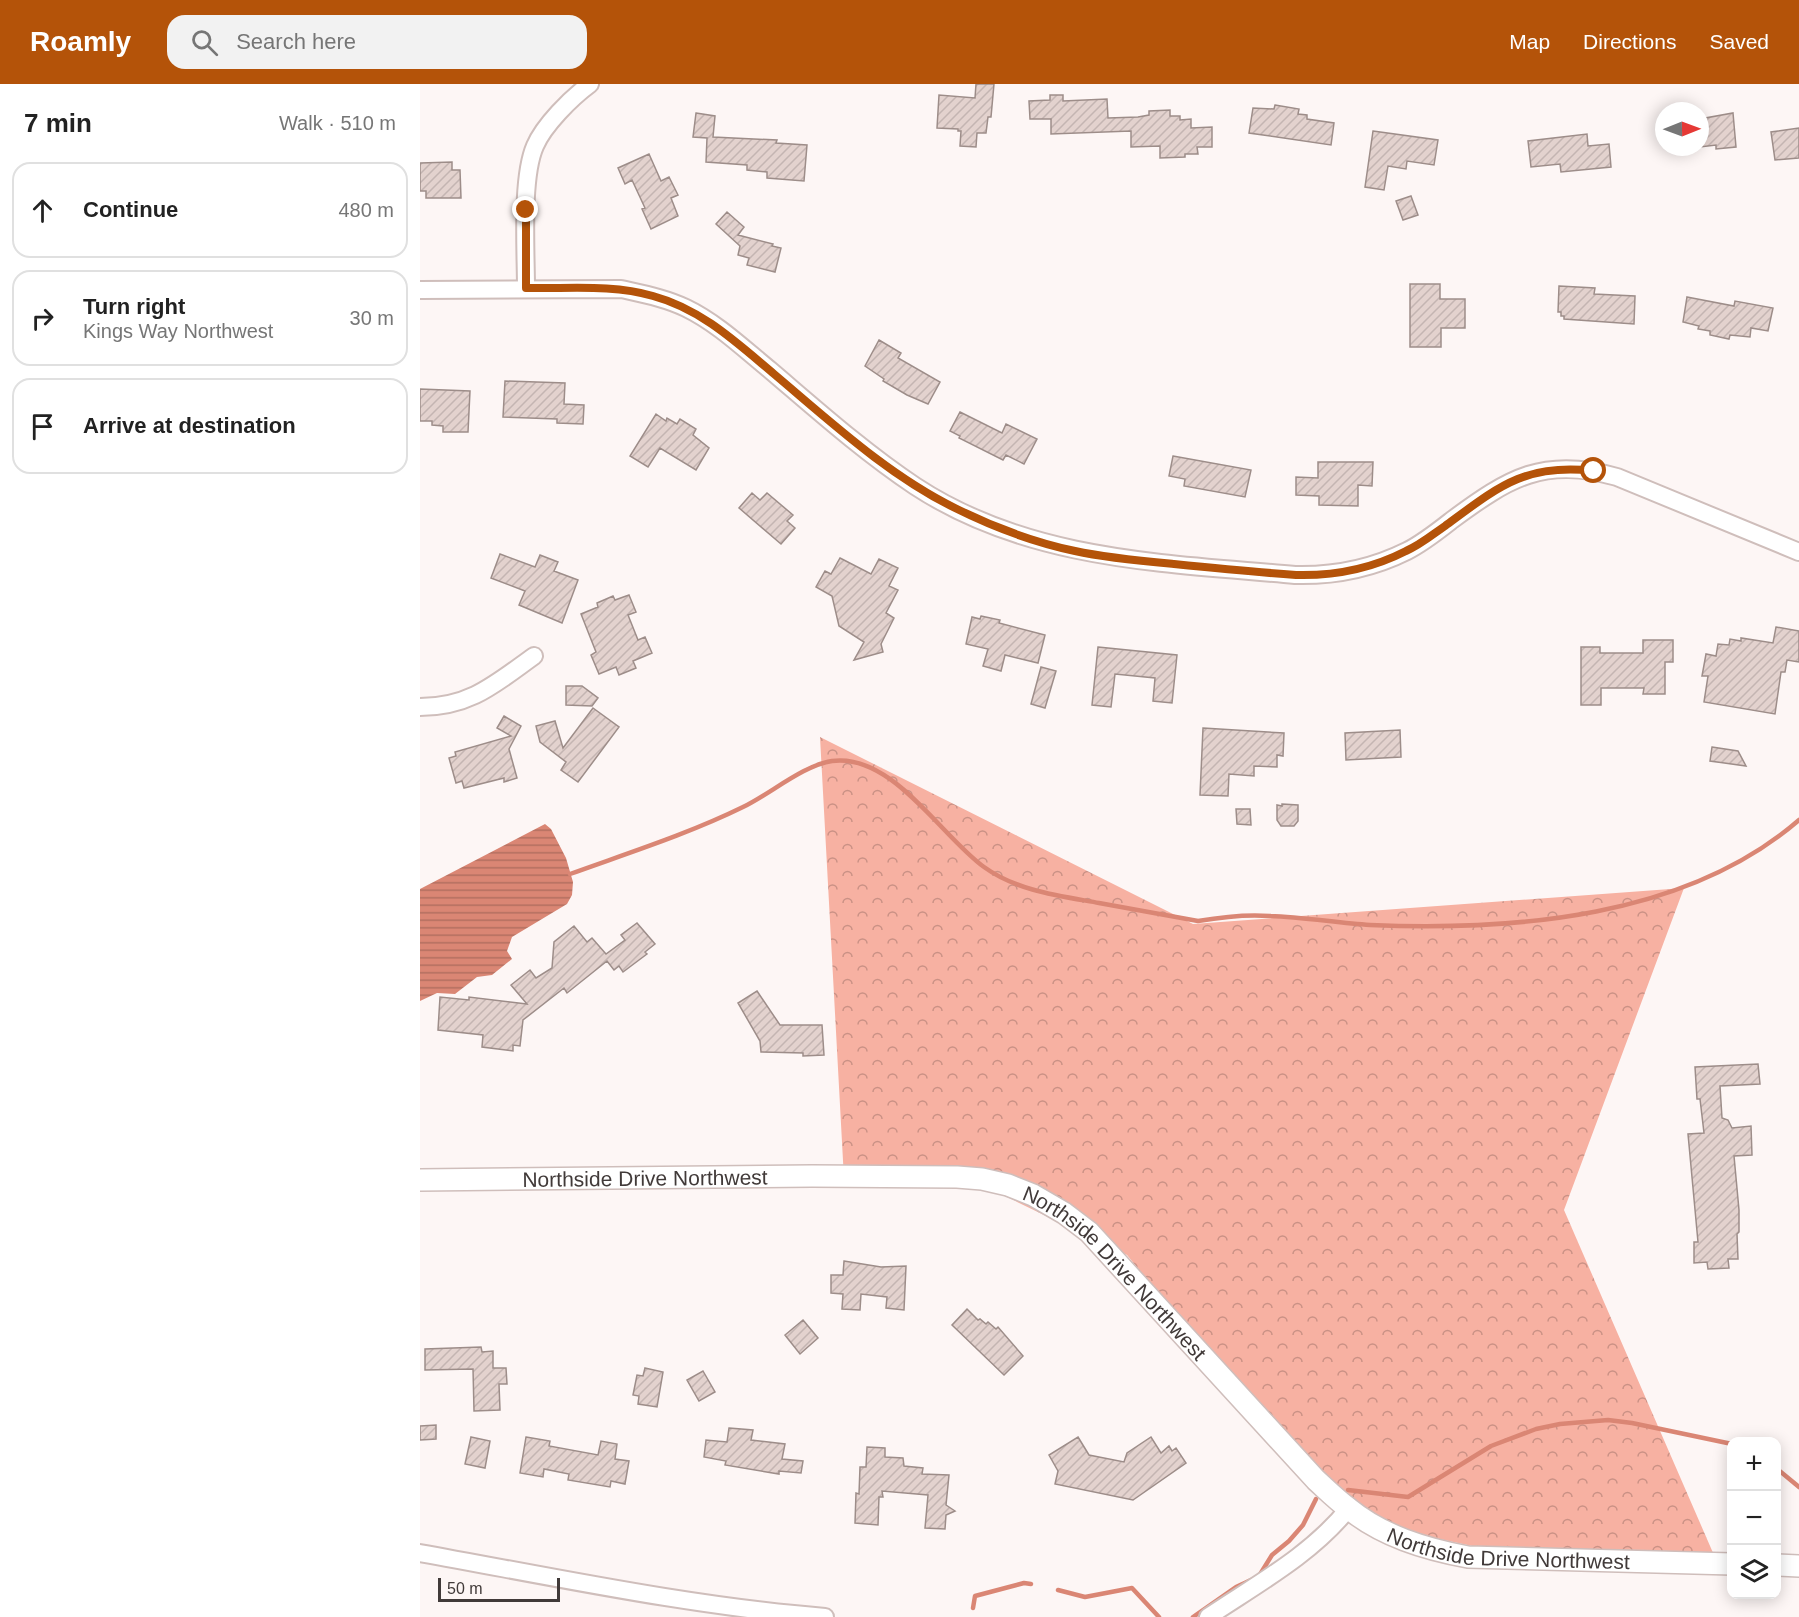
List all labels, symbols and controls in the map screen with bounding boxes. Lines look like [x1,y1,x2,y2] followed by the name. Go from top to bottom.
[167,15,587,69] search box
[30,26,131,57] text: Roamly
[188,26,221,59] icon: search
[236,29,356,54] text: Search here
[1509,30,1550,53] text: Map
[1583,30,1676,53] text: Directions
[1709,30,1769,53] text: Saved
[1655,102,1709,156] north arrow
[24,108,92,138] text: 7 min
[279,112,396,134] text: Walk · 510 m
[26,194,59,227] icon: ahead
[512,196,538,222] route end
[83,197,178,222] text: Continue
[338,199,394,221] text: 480 m
[83,294,185,319] text: Turn right
[26,302,59,335] icon: right
[350,307,394,329] text: 30 m
[83,320,273,342] text: Kings Way Northwest
[26,410,59,443] icon: arrive
[83,413,296,438] text: Arrive at destination
[1580,457,1606,483] route start
[522,1165,768,1190] street label: Northside Drive Northwest
[1020,1181,1211,1364] street label: Northside Drive Northwest
[1727,1437,1781,1599] map controls
[1727,1437,1781,1491] button: +
[1727,1491,1781,1545] button: −
[1384,1523,1630,1573] street label: Northside Drive Northwest
[1727,1545,1781,1599] button: layers
[438,1575,560,1602] scale bar
[447,1580,483,1597] text: 50 m

